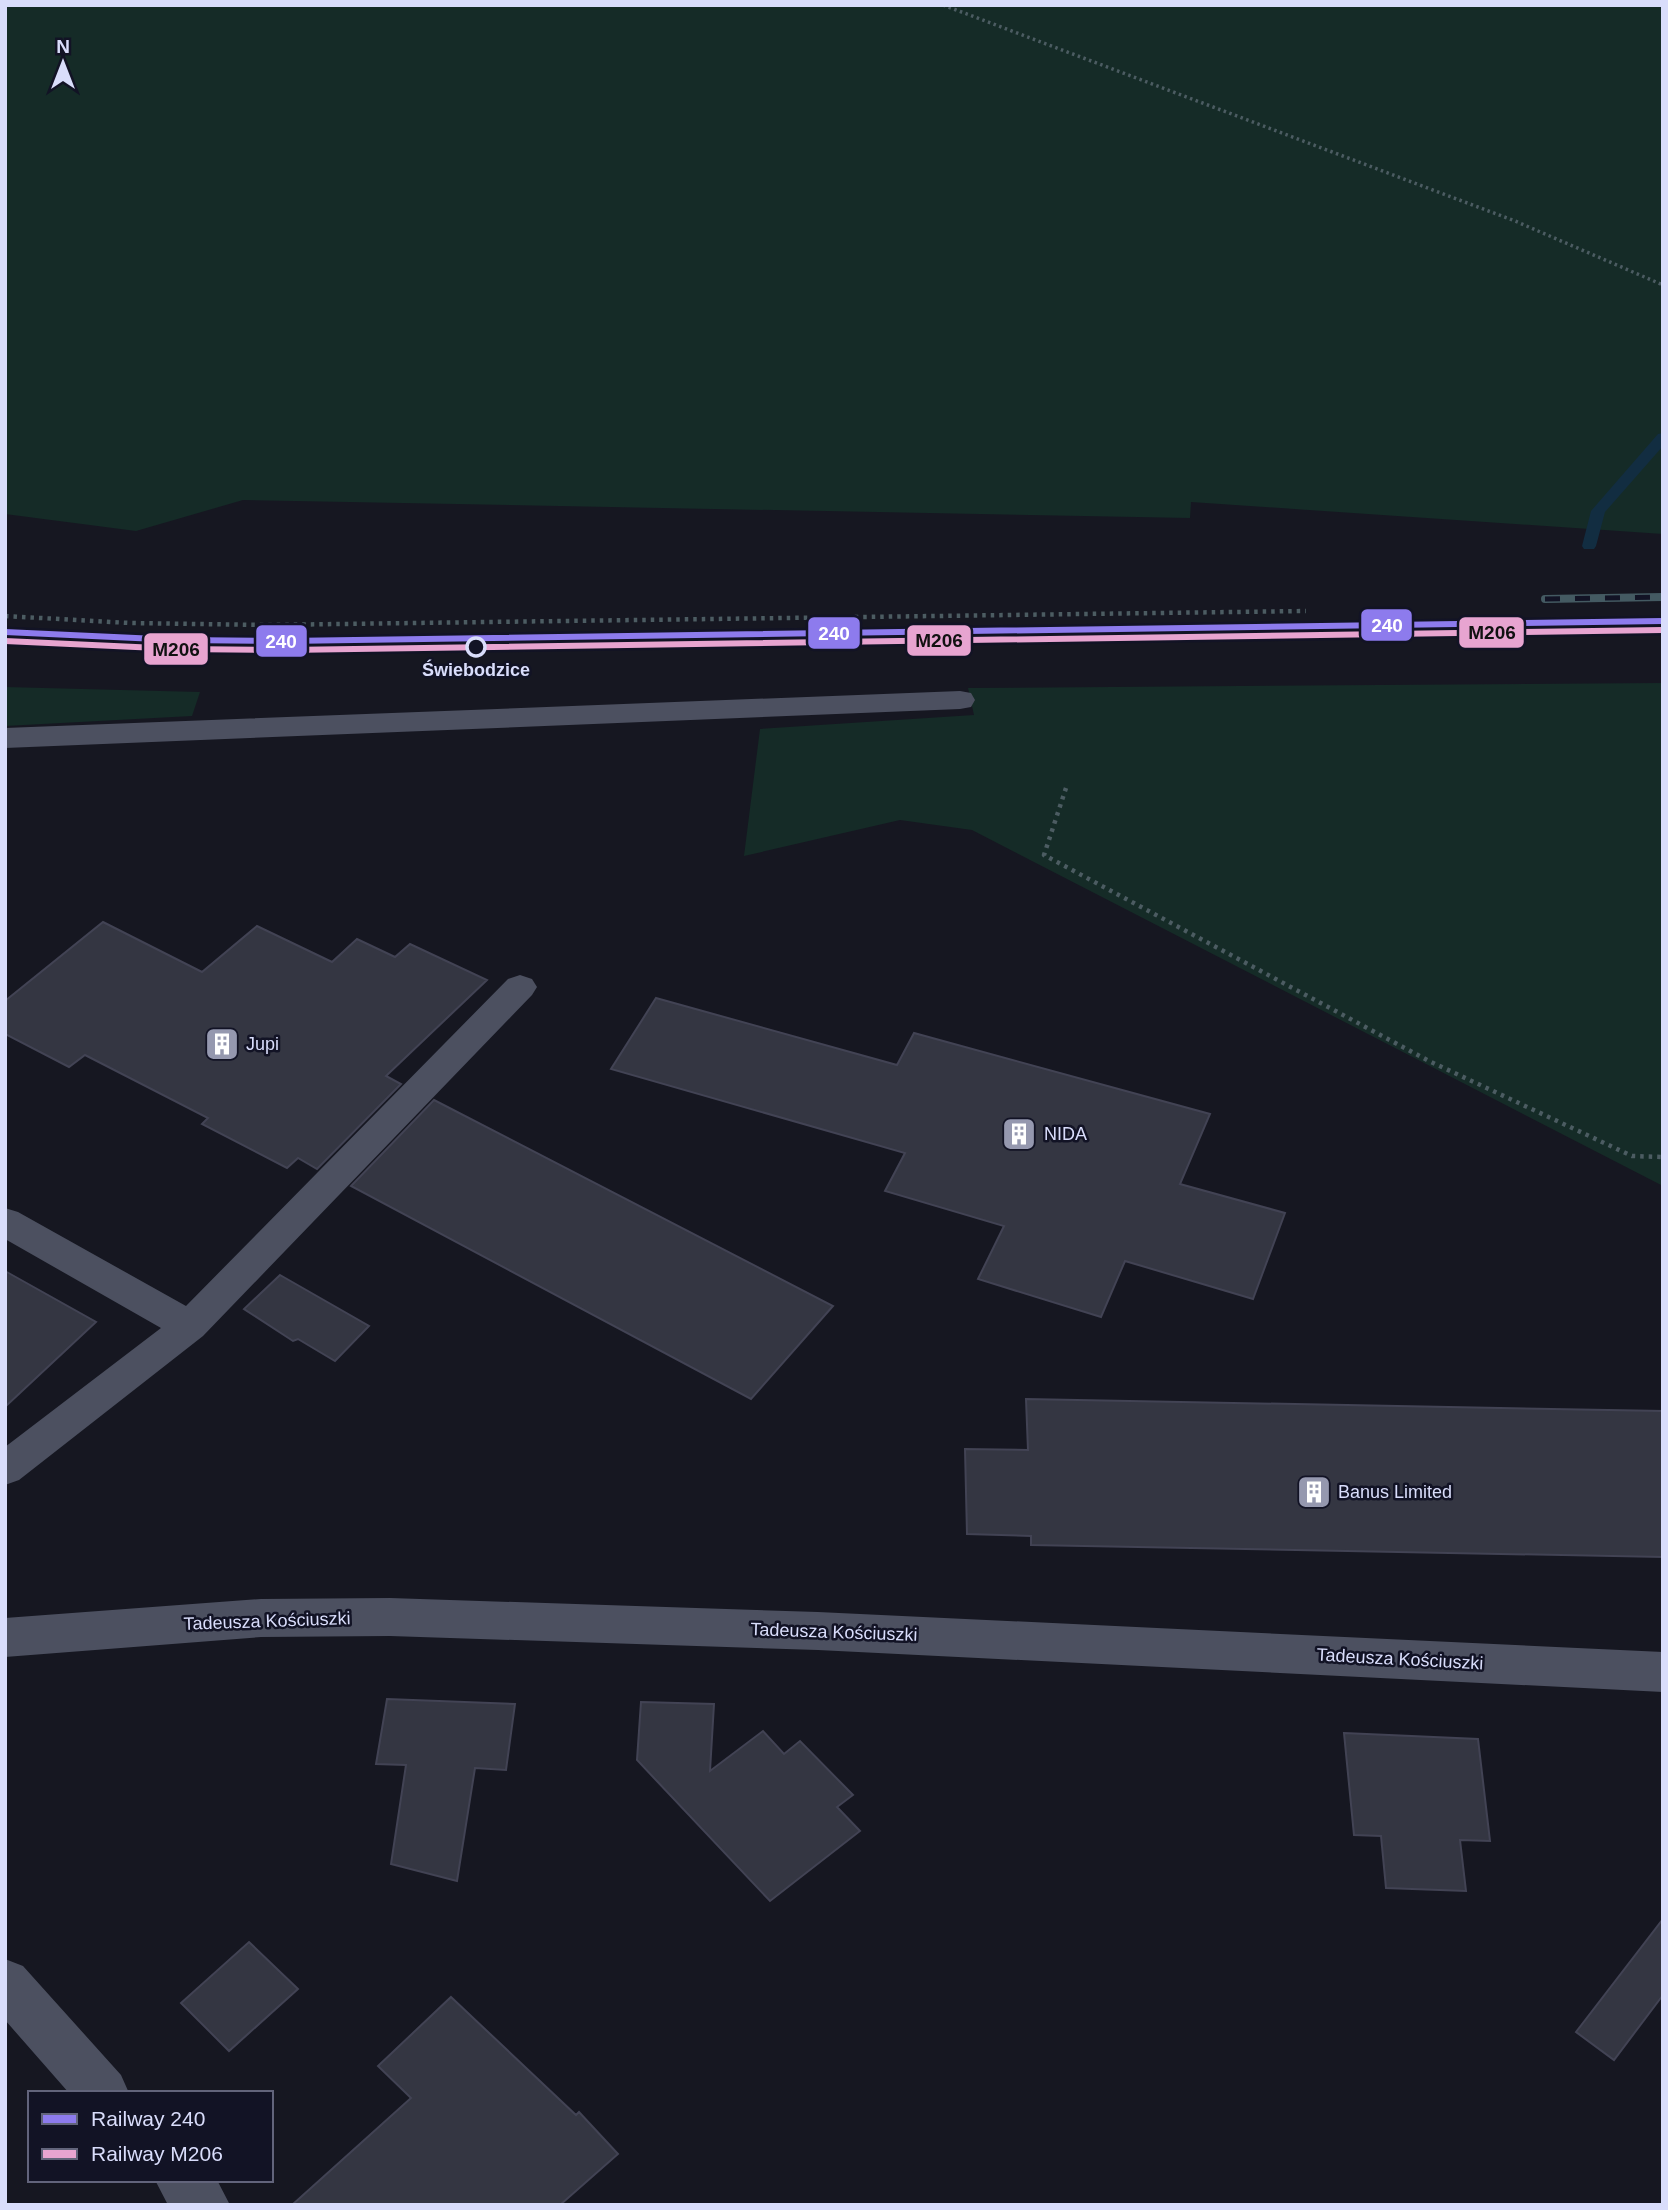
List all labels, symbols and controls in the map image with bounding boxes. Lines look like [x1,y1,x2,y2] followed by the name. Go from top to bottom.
[28,28,98,98] north arrow
[56,36,70,57] text: N
[1360,608,1413,642] line badge: 240
[1371,615,1403,636] text: 240
[807,616,861,650] line badge: 240
[1458,616,1525,649] line badge: M206
[1468,622,1516,643] text: M206
[818,623,850,644] text: 240
[255,624,308,658] line badge: 240
[906,624,972,657] line badge: M206
[915,630,963,651] text: M206
[265,631,297,652] text: 240
[143,632,209,666] line badge: M206
[466,637,486,657] marker: Świebodzice
[152,639,200,660] text: M206
[422,659,530,680] place label: Świebodzice
[203,1025,241,1063] building icon: Jupi
[246,1034,279,1054] place label: Jupi
[1000,1115,1038,1153] building icon: NIDA
[1044,1124,1087,1144] place label: NIDA
[1295,1473,1333,1511] building icon: Banus Limited
[1338,1482,1452,1502] place label: Banus Limited
[183,1608,351,1634] street label: Tadeusza Kościuszki
[750,1619,918,1645] street label: Tadeusza Kościuszki
[1316,1645,1484,1673] street label: Tadeusza Kościuszki
[28,2091,273,2182] legend
[91,2107,205,2130] text: Railway 240
[91,2142,223,2165] text: Railway M206

